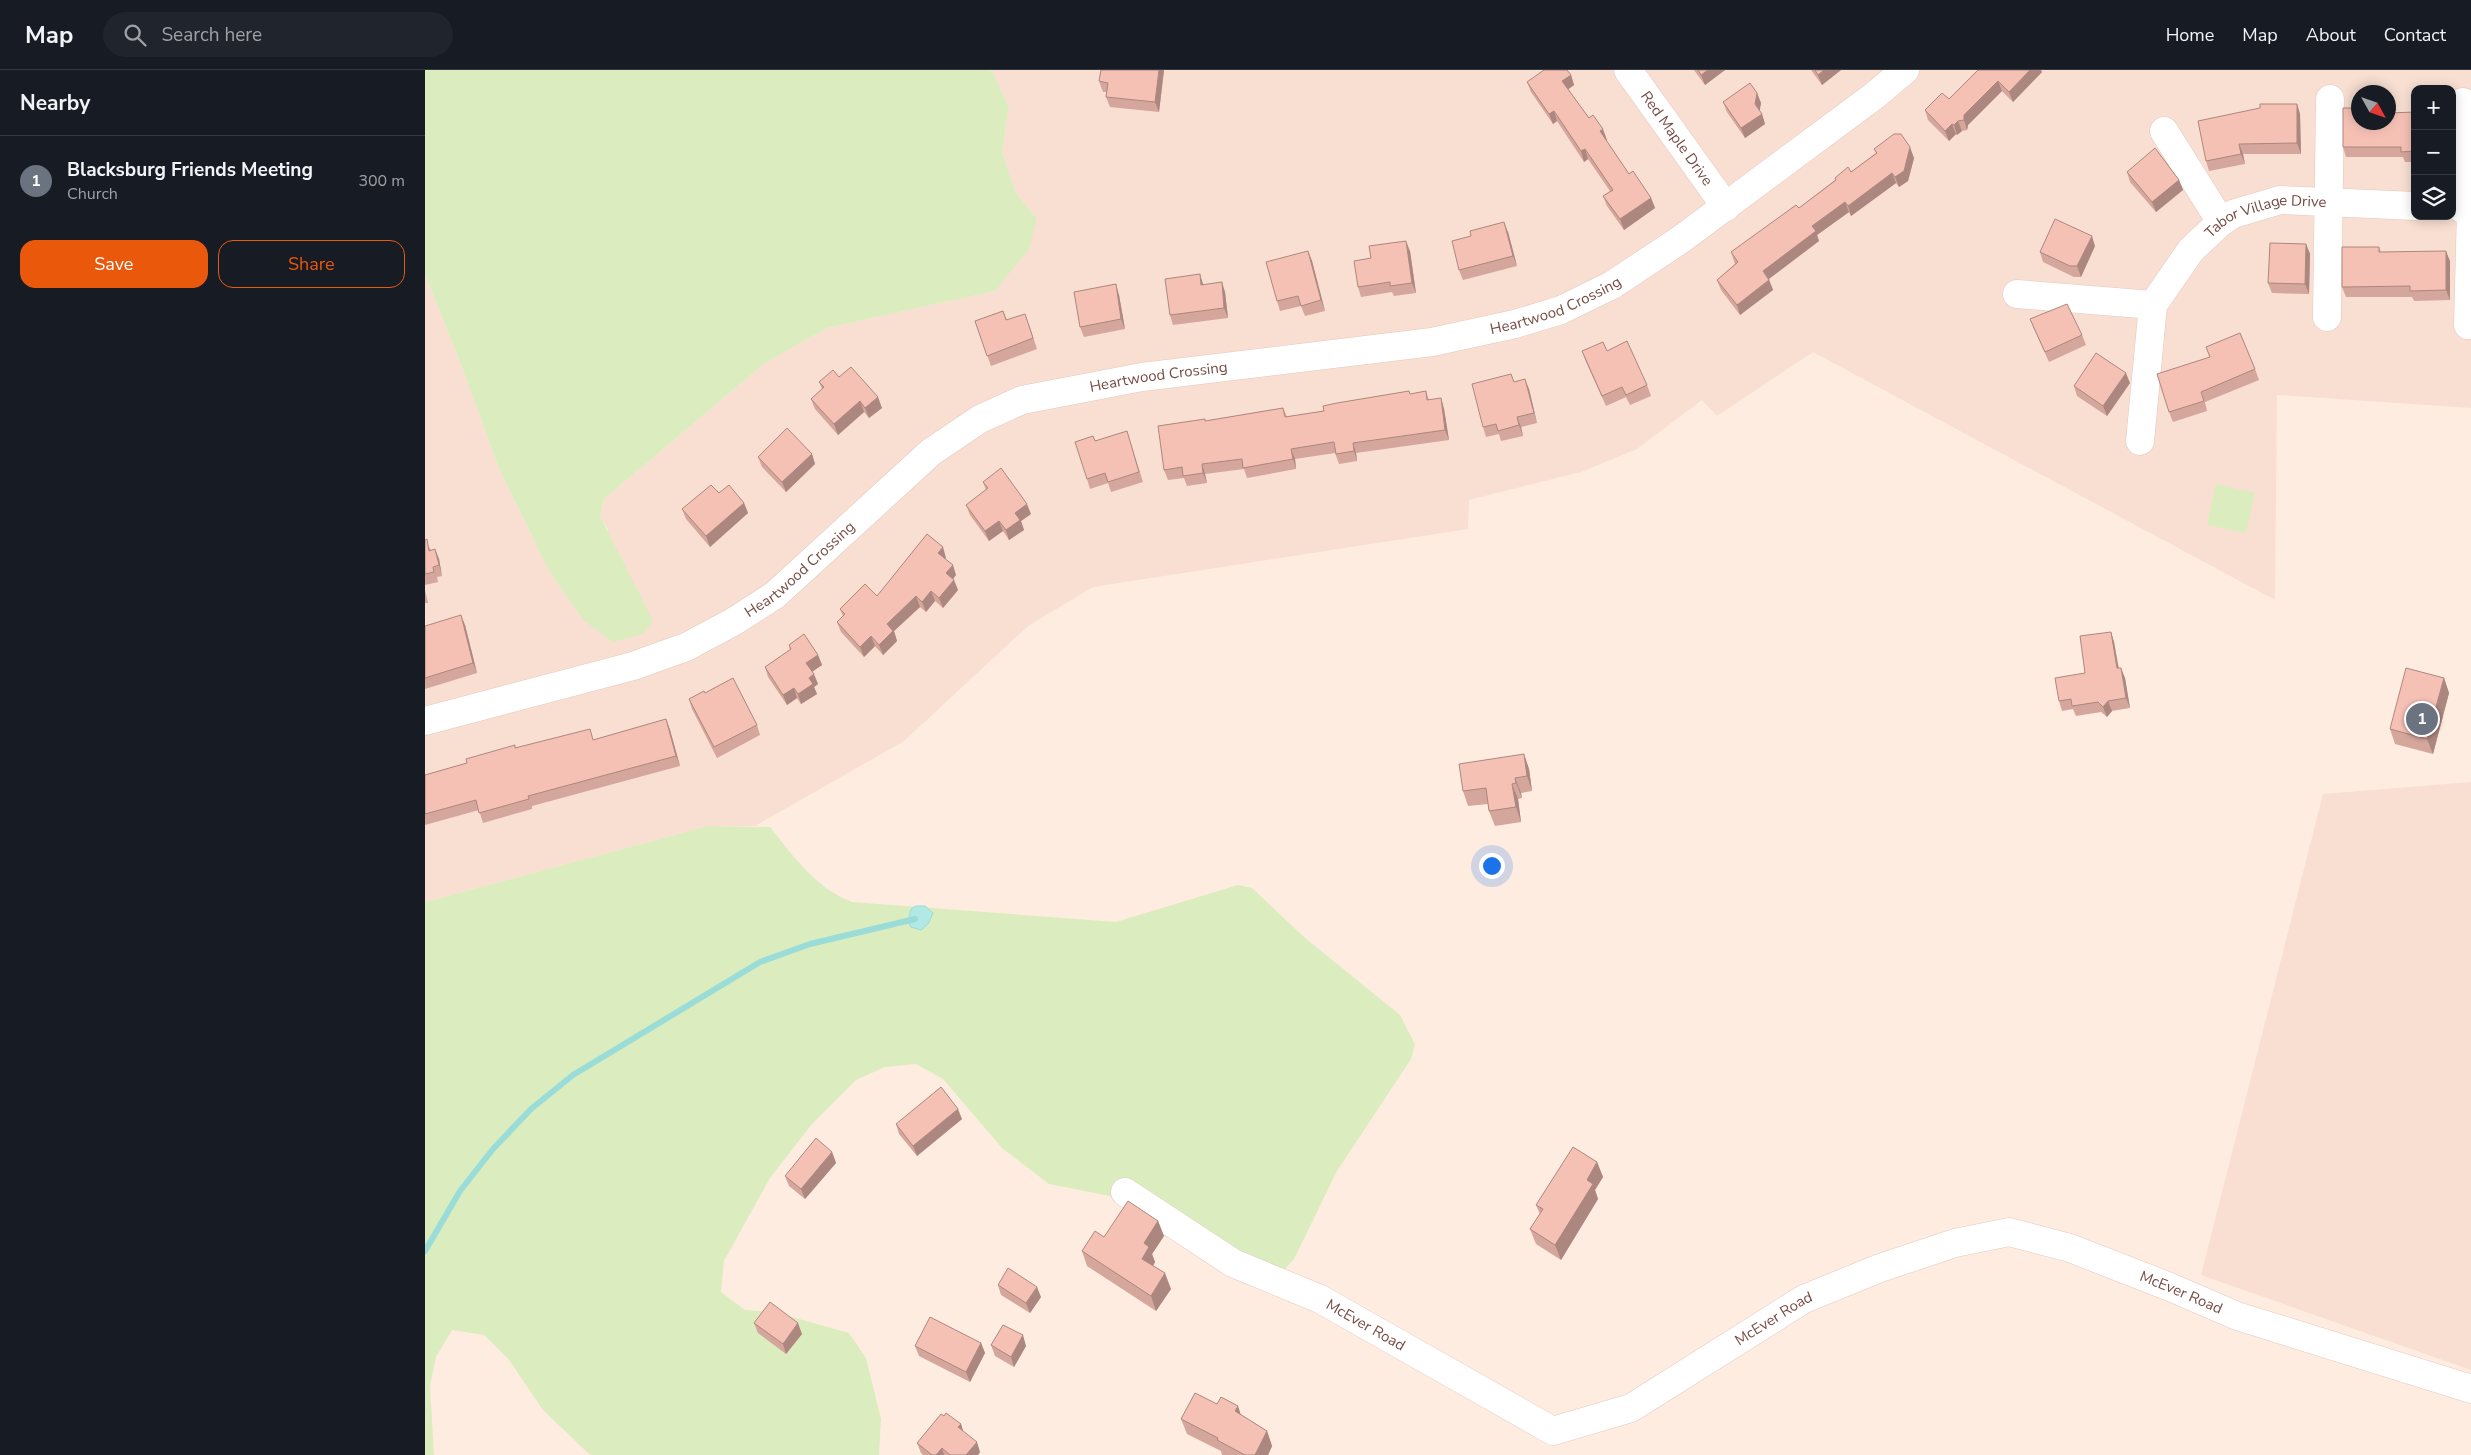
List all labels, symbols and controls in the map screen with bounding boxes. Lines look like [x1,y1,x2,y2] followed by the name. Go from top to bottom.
[103,12,453,57] search box
[25,19,73,51] text: Map
[121,21,149,49] icon: search
[161,22,262,48] text: Search here
[2166,23,2214,47] text: Home
[2242,23,2278,47] text: Map
[2306,23,2356,47] text: About
[2384,23,2446,47] text: Contact
[2351,85,2396,130] north arrow
[2411,85,2456,220] map controls
[2411,85,2456,130] button: +
[1636,87,1718,190] street label: Red Maple Drive
[20,89,90,117] text: Nearby
[2411,130,2456,175] button: −
[67,157,313,183] text: Blacksburg Friends Meeting
[31,170,41,192] text: 1
[358,170,405,192] text: 300 m
[2411,175,2456,220] button: layers
[67,183,118,205] text: Church
[2200,190,2327,242] street label: Tabor Village Drive
[20,240,208,288] button: Save
[218,240,405,288] button: Share
[1488,272,1625,339] street label: Heartwood Crossing
[1088,357,1229,397] street label: Heartwood Crossing
[741,517,859,622] street label: Heartwood Crossing
[2406,700,2438,738] pin: 1
[1479,853,1505,879] your location
[2137,1266,2226,1319] street label: McEver Road
[1731,1287,1815,1350] street label: McEver Road
[1322,1294,1409,1355] street label: McEver Road

